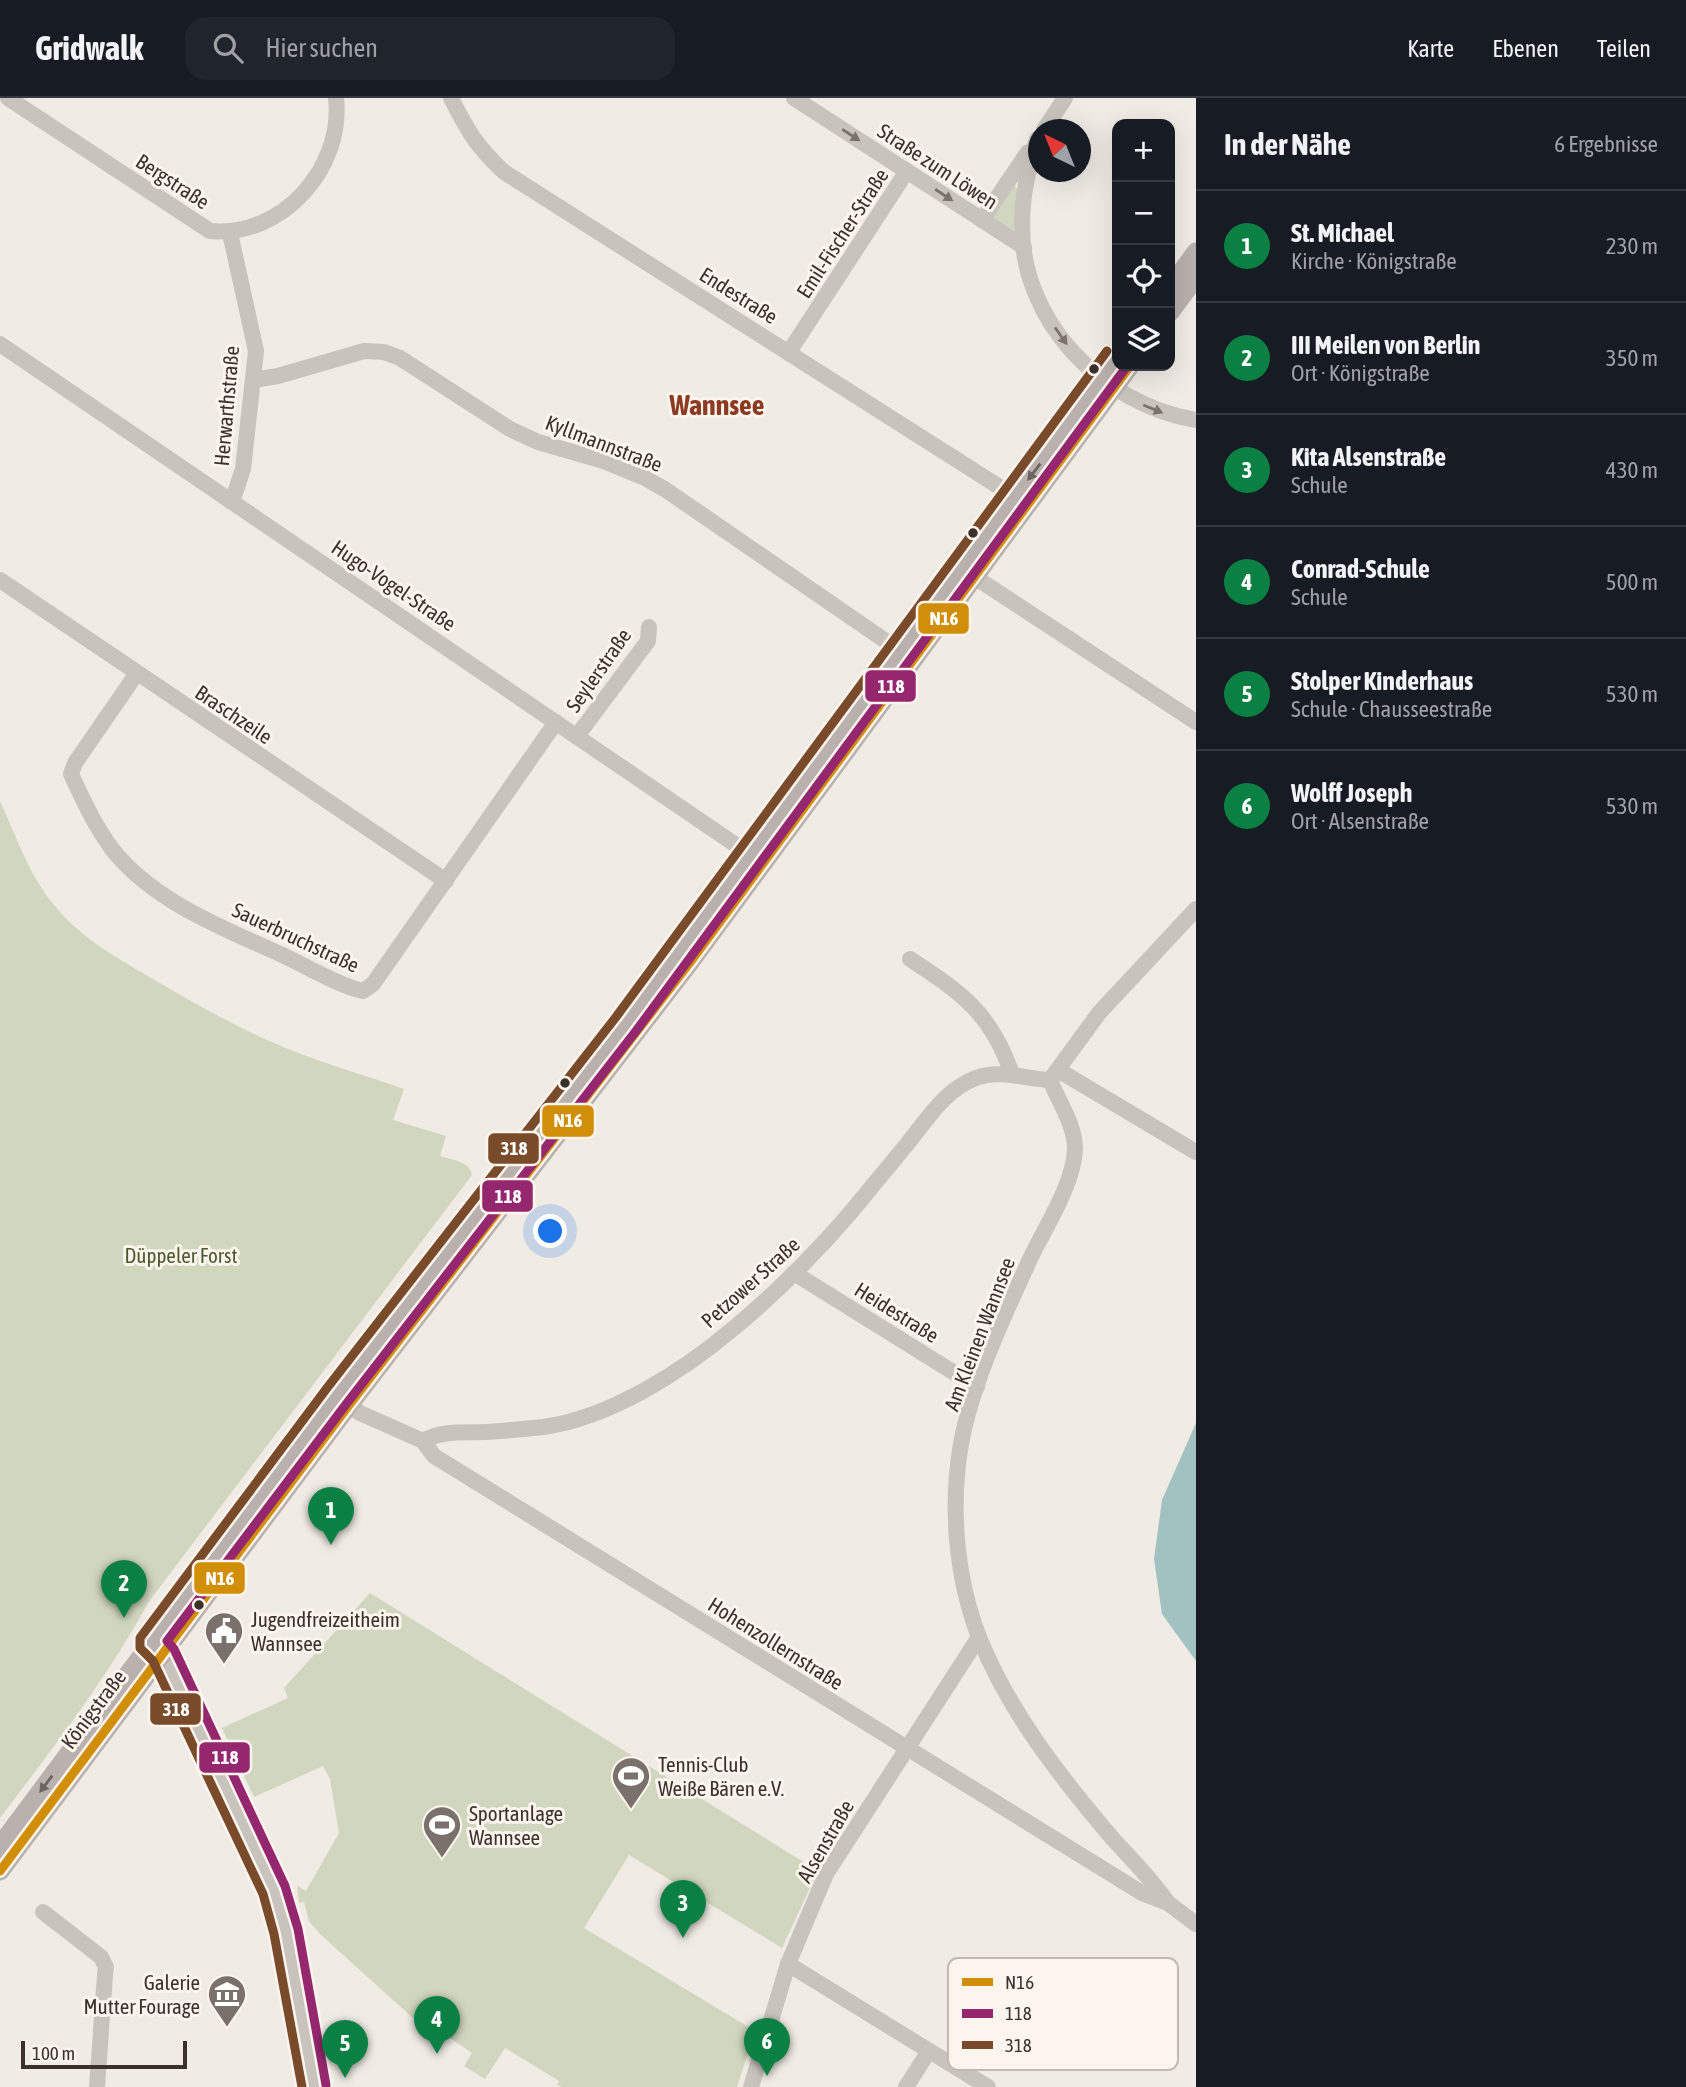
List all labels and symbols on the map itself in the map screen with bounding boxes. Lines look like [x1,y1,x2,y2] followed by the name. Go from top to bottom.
[873,118,1003,214] street label: Straße zum Löwen
[1028,119,1091,182] north arrow
[841,128,860,141] one-way arrow
[132,148,214,214] street label: Bergstraße
[791,164,893,302] street label: Emil-Fischer-Straße
[935,189,954,202] one-way arrow
[696,262,782,328] street label: Endestraße
[1054,327,1068,345] one-way arrow
[209,345,243,467] street label: Herwarthstraße
[1087,362,1101,376] unlabelled marker
[669,389,764,421] district label: Wannsee
[1143,403,1164,414] one-way arrow
[542,410,666,476] street label: Kyllmannstraße
[1026,462,1041,480] one-way arrow
[966,526,980,540] unlabelled marker
[327,535,461,635] street label: Hugo-Vogel-Straße
[917,602,970,635] line badge: N16
[929,607,959,629] text: N16
[561,624,635,716] street label: Seylerstraße
[864,669,917,703] line badge: 118
[878,675,904,697] text: 118
[191,680,277,748] street label: Braschzeile
[229,897,363,977] street label: Sauerbruchstraße
[558,1076,572,1090] unlabelled marker
[541,1104,595,1138] line badge: N16
[553,1109,583,1131] text: N16
[487,1132,540,1165] line badge: 318
[501,1137,527,1159] text: 318
[481,1179,534,1213] line badge: 118
[495,1185,521,1207] text: 118
[533,1214,567,1248] your location
[696,1232,804,1332] street label: Petzower Straße
[125,1243,237,1267] park label: Düppeler Forst
[939,1254,1019,1414] street label: Am Kleinen Wannsee
[851,1277,943,1347] street label: Heidestraße
[308,1487,354,1545] pin: 1
[101,1560,147,1618] pin: 2
[193,1561,246,1595] line badge: N16
[205,1567,235,1589] text: N16
[704,1592,848,1694] street label: Hohenzollernstraße
[192,1598,206,1612] unlabelled marker
[251,1607,400,1655] place label: Jugendfreizeitheim Wannsee
[203,1610,245,1665] public building icon: Jugendfreizeitheim Wannsee
[56,1665,130,1753] street label: Königstraße
[149,1692,202,1726] line badge: 318
[163,1698,189,1720] text: 318
[198,1741,251,1774] line badge: 118
[212,1746,238,1768] text: 118
[658,1752,784,1800] place label: Tennis-Club Weiße Bären e.V.
[610,1755,652,1810] sports icon: Tennis-Club Weiße Bären e.V.
[39,1775,53,1793] one-way arrow
[792,1795,858,1887] street label: Alsenstraße
[469,1801,563,1849] place label: Sportanlage Wannsee
[421,1804,463,1859] sports icon: Sportanlage Wannsee
[660,1880,706,1938] pin: 3
[948,1958,1178,2070] legend
[84,1970,200,2018] place label: Galerie Mutter Fourage
[1005,1971,1034,1993] text: N16
[206,1973,248,2028] museum icon: Galerie Mutter Fourage
[414,1996,460,2054] pin: 4
[1005,2002,1032,2024] text: 118
[744,2018,790,2076] pin: 6
[322,2020,368,2078] pin: 5
[1005,2034,1032,2056] text: 318
[21,2038,187,2070] scale bar

